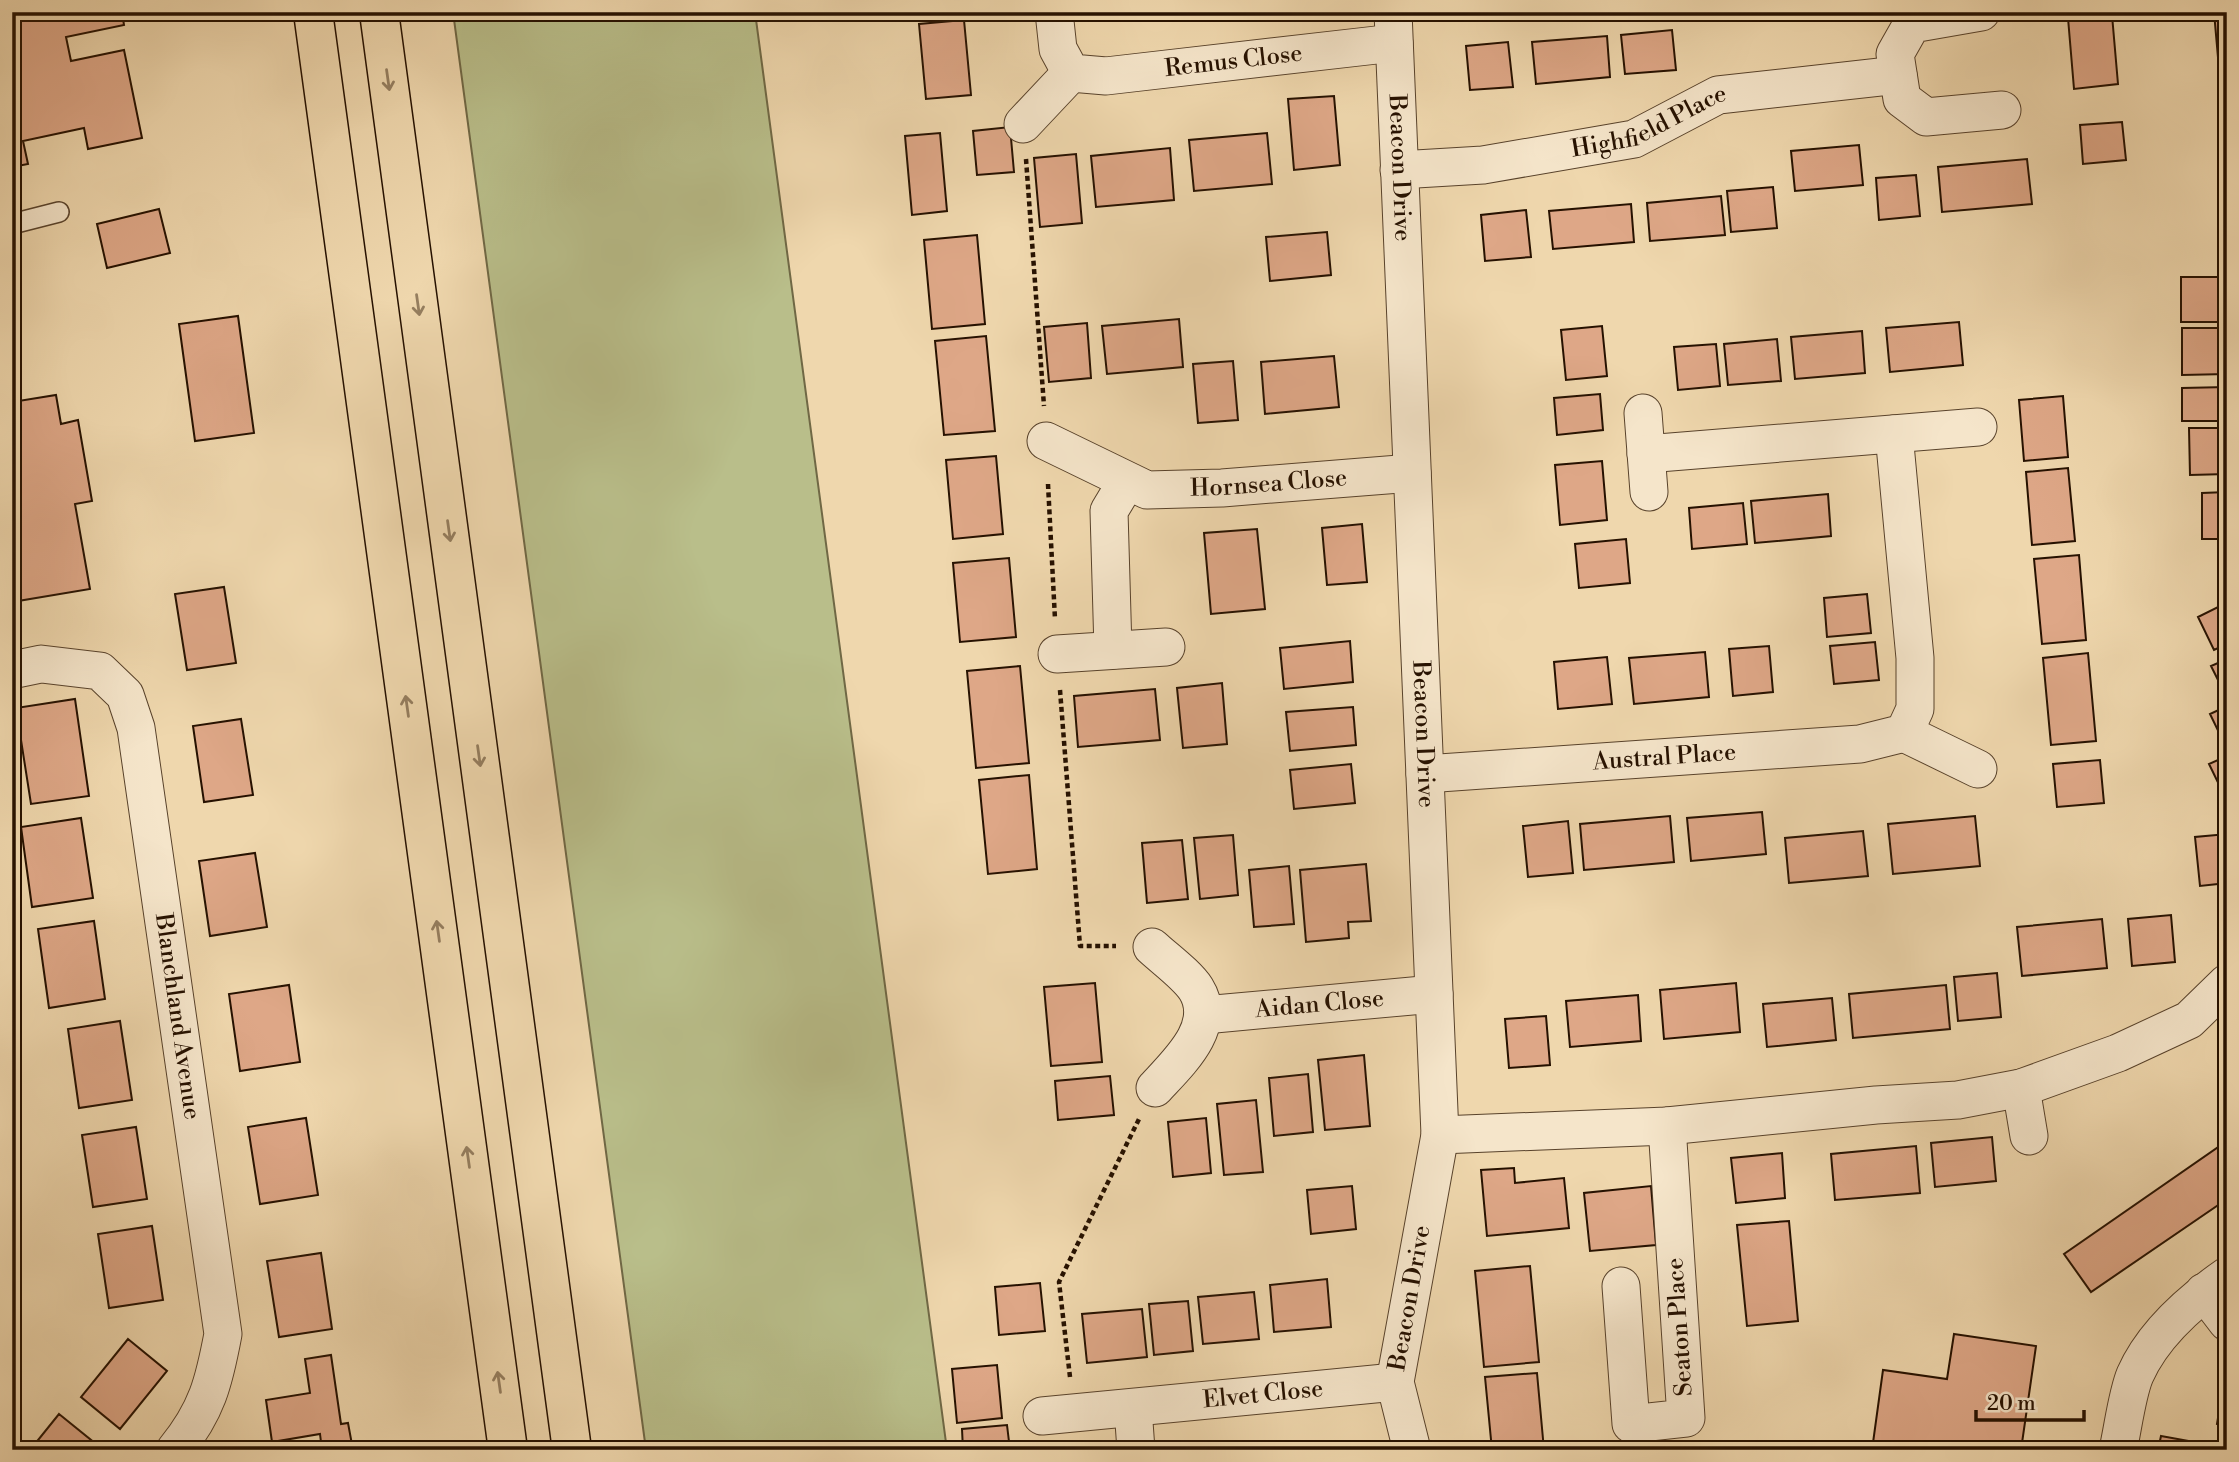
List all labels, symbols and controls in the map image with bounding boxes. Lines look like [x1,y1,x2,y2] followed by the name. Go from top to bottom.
[1163,39,1304,84] street label: Remus Close
[382,68,395,91] one-way arrow
[1569,79,1728,165] street label: Highfield Place
[1381,93,1418,242] street label: Beacon Drive
[412,294,425,316] one-way arrow
[1190,463,1348,504] street label: Hornsea Close
[442,519,455,542] one-way arrow
[1405,659,1441,809] street label: Beacon Drive
[401,695,414,718] one-way arrow
[1591,738,1737,777] street label: Austral Place
[473,744,486,767] one-way arrow
[148,910,207,1122] street label: Blanchland Avenue
[431,920,444,943] one-way arrow
[1253,984,1385,1025] street label: Aidan Close
[462,1146,475,1169] one-way arrow
[1382,1223,1438,1374] street label: Beacon Drive
[1660,1257,1700,1397] street label: Seaton Place
[492,1371,505,1394] one-way arrow
[1201,1374,1325,1415] street label: Elvet Close
[1976,1378,2085,1422] scale bar
[1987,1391,2036,1417] text: 20 m

